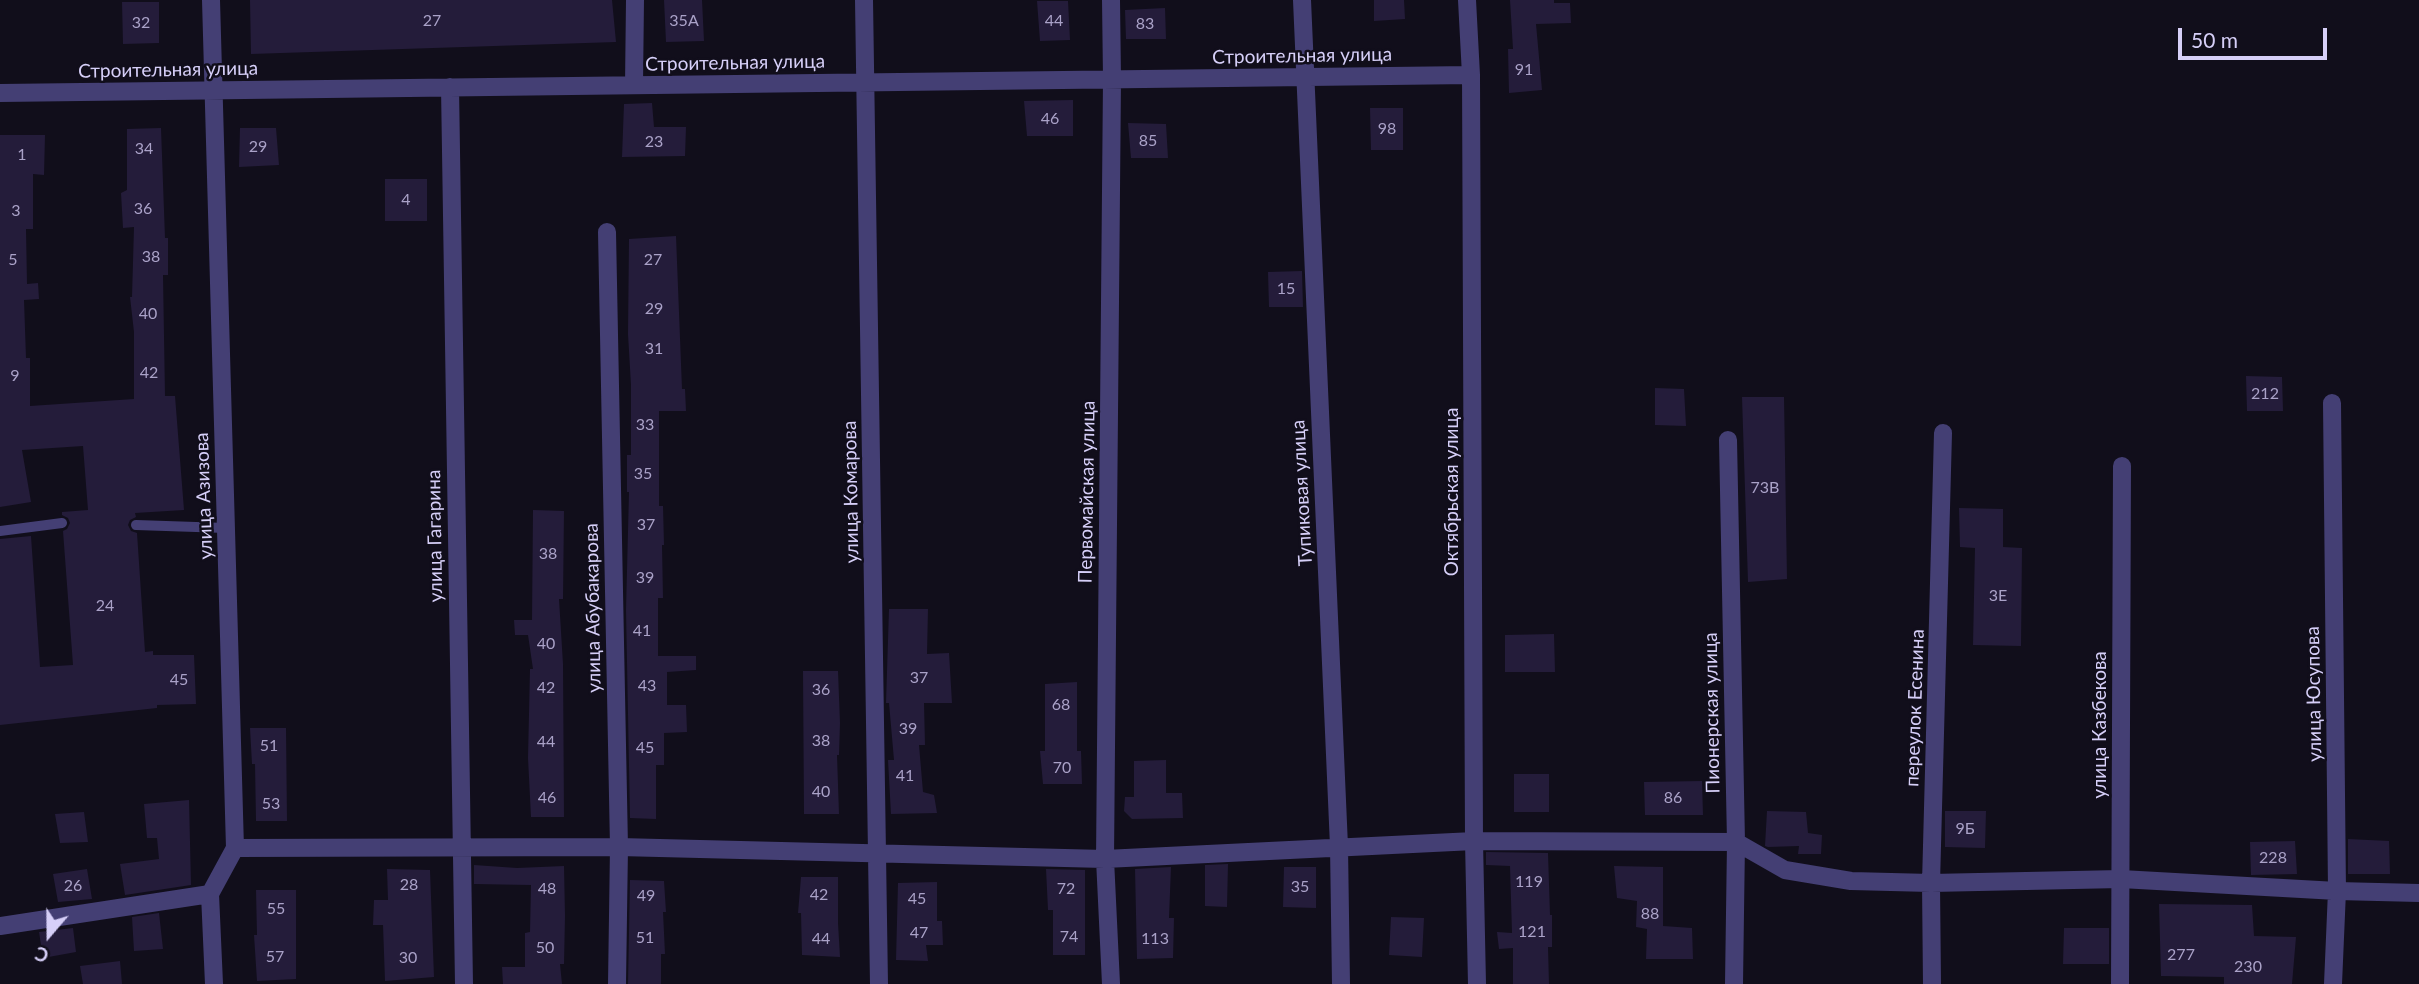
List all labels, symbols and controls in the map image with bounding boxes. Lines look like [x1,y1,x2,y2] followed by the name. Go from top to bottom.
[423,11,441,31] house number: 27
[669,11,699,31] house number: 35А
[1045,11,1063,31] house number: 44
[132,13,150,33] house number: 32
[1136,14,1154,34] house number: 83
[2181,14,2330,58] scale bar
[2191,27,2238,52] text: 50 m
[1212,43,1392,69] street label: Строительная улица
[645,50,825,76] street label: Строительная улица
[78,57,258,83] street label: Строительная улица
[1515,60,1533,80] house number: 91
[1041,109,1059,129] house number: 46
[1378,119,1396,139] house number: 98
[1139,131,1157,151] house number: 85
[645,132,663,152] house number: 23
[249,137,267,157] house number: 29
[135,139,153,159] house number: 34
[17,145,27,165] house number: 1
[401,190,411,210] house number: 4
[134,199,152,219] house number: 36
[11,201,21,221] house number: 3
[142,247,160,267] house number: 38
[8,250,18,270] house number: 5
[644,250,662,270] house number: 27
[1277,279,1295,299] house number: 15
[645,299,663,319] house number: 29
[139,304,157,324] house number: 40
[645,339,663,359] house number: 31
[140,363,158,383] house number: 42
[10,366,20,386] house number: 9
[2251,384,2279,404] house number: 212
[1074,400,1100,584] street label: Первомайская улица
[1441,408,1463,576] street label: Октябрьская улица
[636,415,654,435] house number: 33
[1287,419,1317,567] street label: Тупиковая улица
[838,420,864,564] street label: улица Комарова
[190,432,218,560] street label: улица Азизова
[634,464,652,484] house number: 35
[422,470,448,602] street label: улица Гагарина
[1751,478,1779,498] house number: 73В
[637,515,655,535] house number: 37
[580,523,606,693] street label: улица Абубакарова
[539,544,557,564] house number: 38
[636,568,654,588] house number: 39
[1989,586,2007,606] house number: 3Е
[96,596,114,616] house number: 24
[633,621,651,641] house number: 41
[2301,626,2327,762] street label: улица Юсупова
[1901,629,1929,787] street label: переулок Есенина
[1699,632,1725,794] street label: Пионерская улица
[537,634,555,654] house number: 40
[2089,651,2111,799] street label: улица Казбекова
[910,668,928,688] house number: 37
[170,670,188,690] house number: 45
[638,676,656,696] house number: 43
[537,678,555,698] house number: 42
[812,680,830,700] house number: 36
[1052,695,1070,715] house number: 68
[899,719,917,739] house number: 39
[812,731,830,751] house number: 38
[537,732,555,752] house number: 44
[260,736,278,756] house number: 51
[636,738,654,758] house number: 45
[1053,758,1071,778] house number: 70
[896,766,914,786] house number: 41
[812,782,830,802] house number: 40
[538,788,556,808] house number: 46
[1664,788,1682,808] house number: 86
[262,794,280,814] house number: 53
[1955,819,1975,839] house number: 9Б
[2259,848,2287,868] house number: 228
[1515,872,1543,892] house number: 119
[400,875,418,895] house number: 28
[64,876,82,896] house number: 26
[1291,877,1309,897] house number: 35
[538,879,556,899] house number: 48
[1057,879,1075,899] house number: 72
[810,885,828,905] house number: 42
[637,886,655,906] house number: 49
[908,889,926,909] house number: 45
[267,899,285,919] house number: 55
[14,900,84,970] north arrow
[1641,904,1659,924] house number: 88
[1518,922,1546,942] house number: 121
[910,923,928,943] house number: 47
[1060,927,1078,947] house number: 74
[636,928,654,948] house number: 51
[812,929,830,949] house number: 44
[1141,929,1169,949] house number: 113
[536,938,554,958] house number: 50
[32,942,51,968] text: С
[2167,945,2195,965] house number: 277
[266,947,284,967] house number: 57
[399,948,417,968] house number: 30
[2234,957,2262,977] house number: 230

